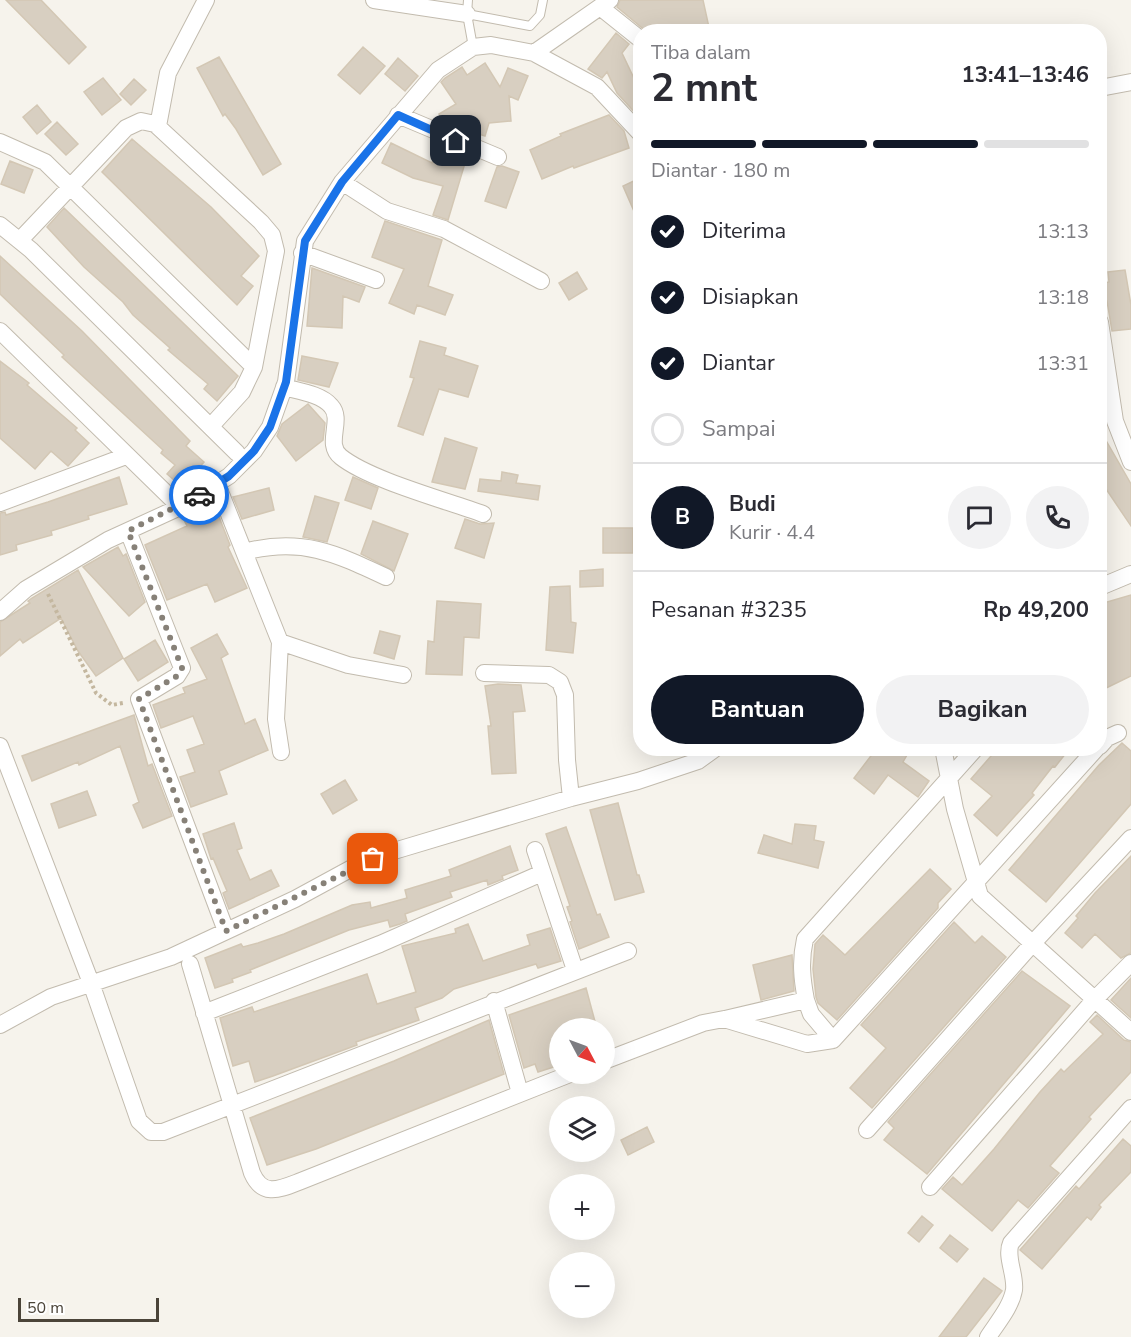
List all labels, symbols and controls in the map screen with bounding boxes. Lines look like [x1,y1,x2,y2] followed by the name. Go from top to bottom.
[651,39,751,66] text: Tiba dalam
[961,60,1089,90] text: 13:41–13:46
[651,62,757,115] text: 2 mnt
[430,115,481,166] pin
[439,124,472,157] icon: home
[651,157,790,184] text: Diantar · 180 m
[651,215,684,248] icon: check
[702,216,786,246] text: Diterima
[1036,218,1089,245] text: 13:13
[651,281,684,314] icon: check
[702,282,799,312] text: Disiapkan
[1036,284,1089,311] text: 13:18
[651,347,684,380] icon: check
[702,348,775,378] text: Diantar
[1036,350,1089,377] text: 13:31
[702,414,776,444] text: Sampai
[169,465,229,525] courier
[183,479,216,512] icon: car
[948,486,1011,549] button: chat
[1026,486,1089,549] button: phone
[729,489,776,519] text: Budi
[675,502,690,532] text: B
[729,519,815,546] text: Kurir · 4.4
[651,595,807,625] text: Pesanan #3235
[983,595,1089,625] text: Rp 49,200
[651,675,864,744] button: Bantuan
[876,675,1089,744] button: Bagikan
[347,833,398,884] pin
[356,842,389,875] icon: bag
[549,1018,615,1084] north arrow
[549,1018,615,1318] map controls
[549,1096,615,1162] button: layers
[549,1174,615,1240] button: +
[549,1252,615,1318] button: −
[18,1295,159,1322] scale bar
[27,1297,64,1319] text: 50 m

